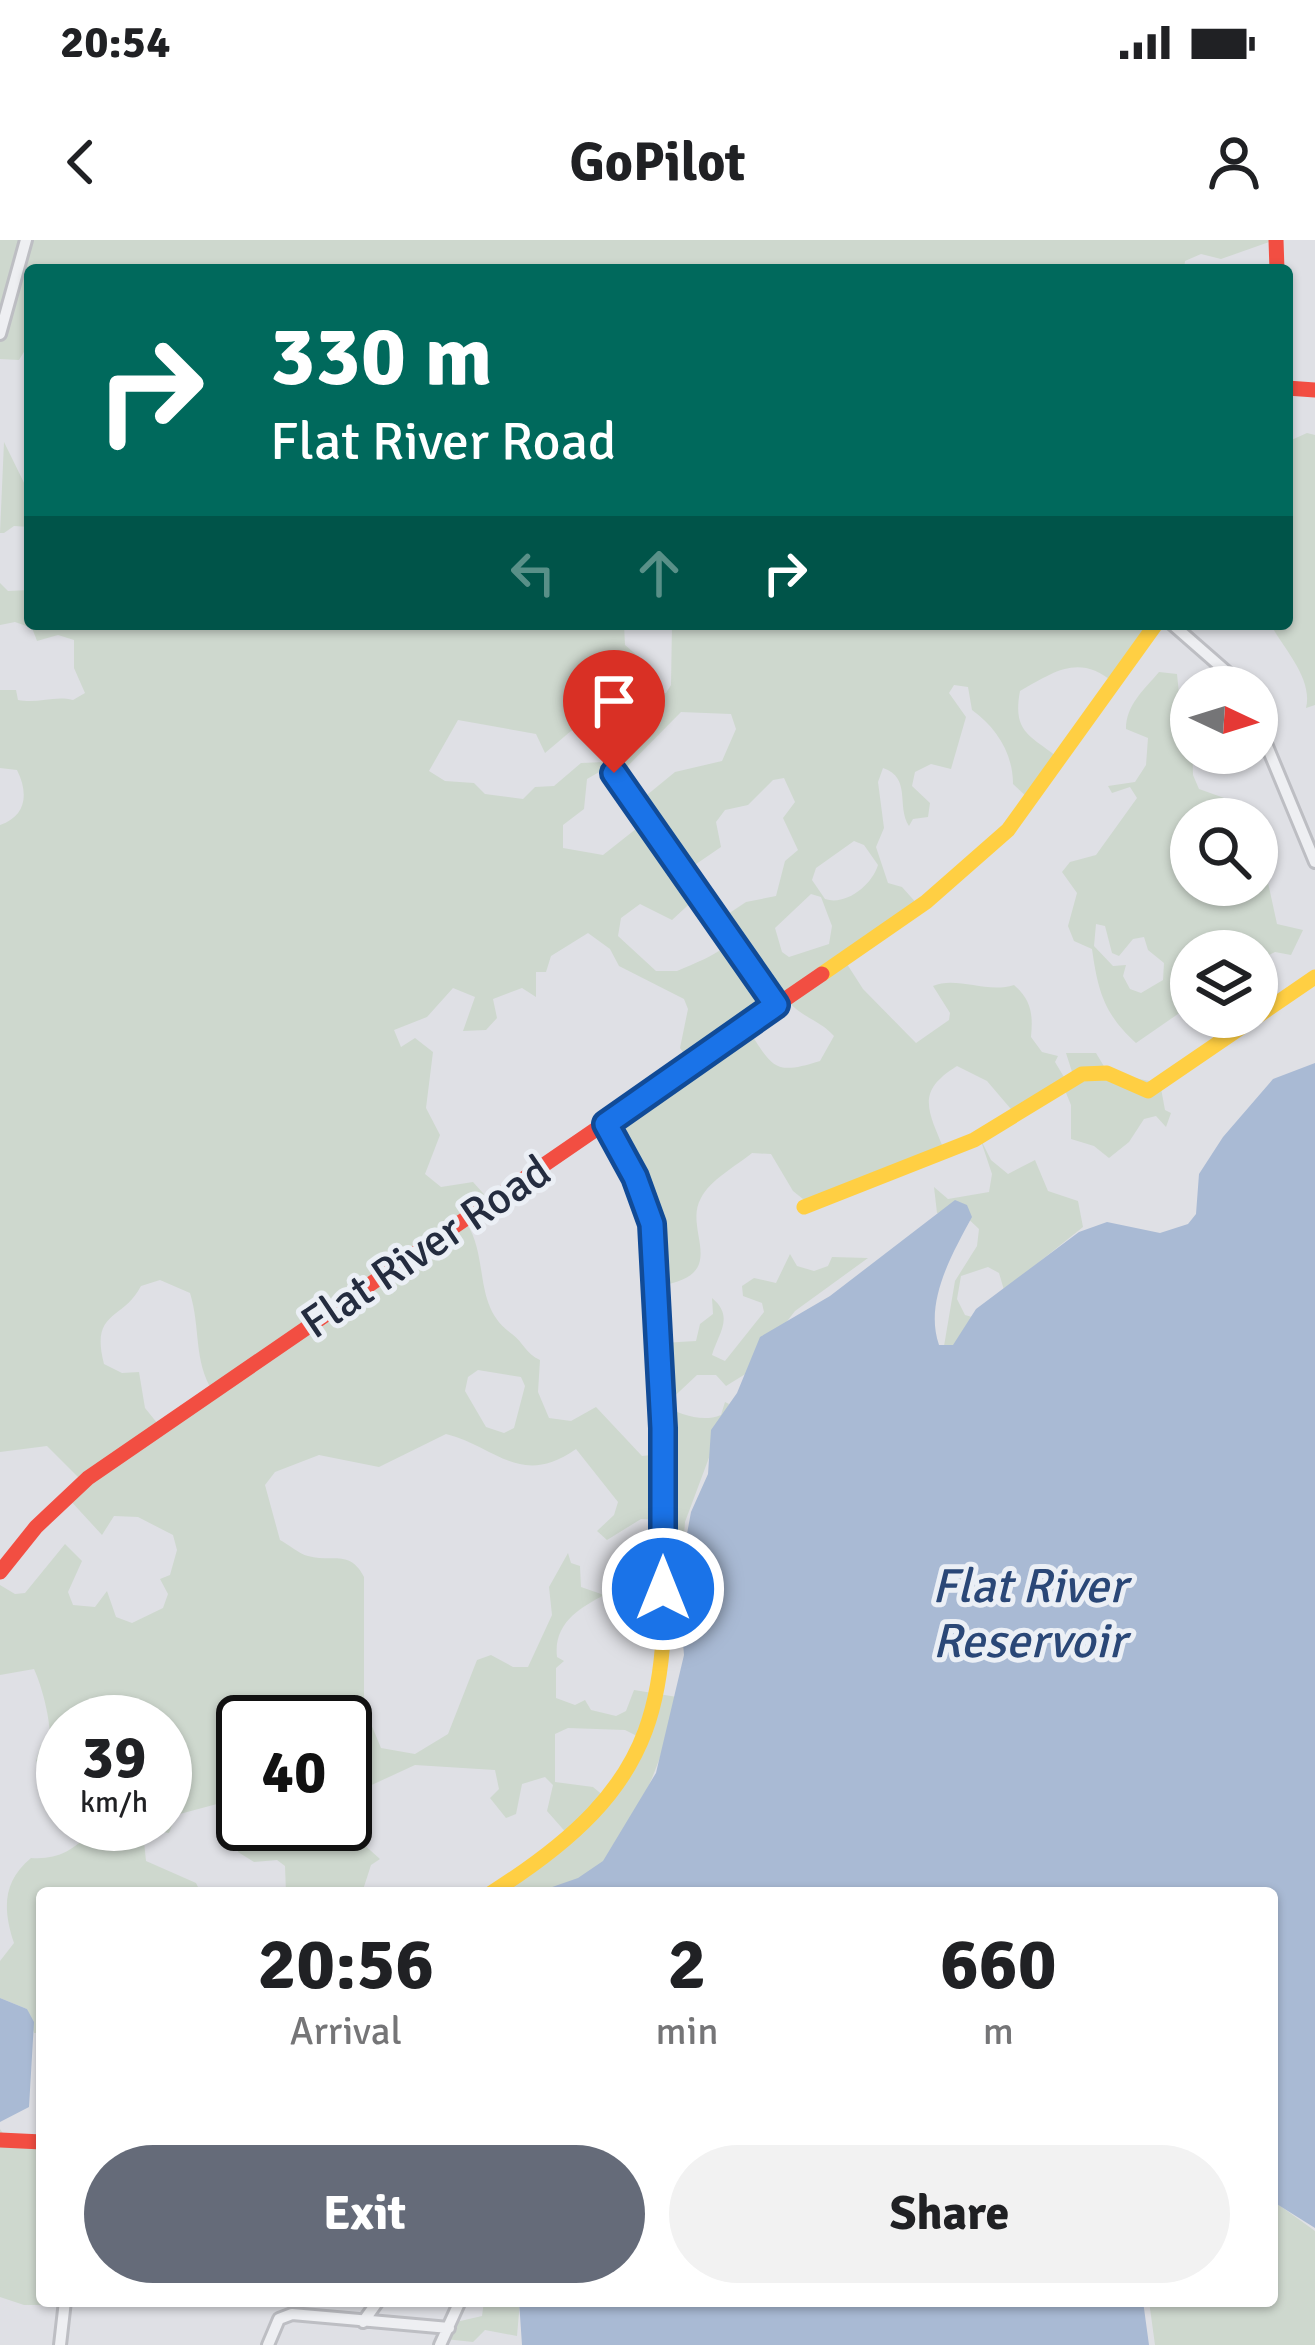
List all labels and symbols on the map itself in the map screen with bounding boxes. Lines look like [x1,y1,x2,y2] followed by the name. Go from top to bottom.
[563,650,665,773] pin
[1170,666,1278,774] north arrow
[291,1143,561,1351] street label: Flat River Road
[600,1526,726,1652] position arrow
[932,1557,1133,1671] water label: Flat River Reservoir
[216,1695,372,1851] speed limit sign: 40

